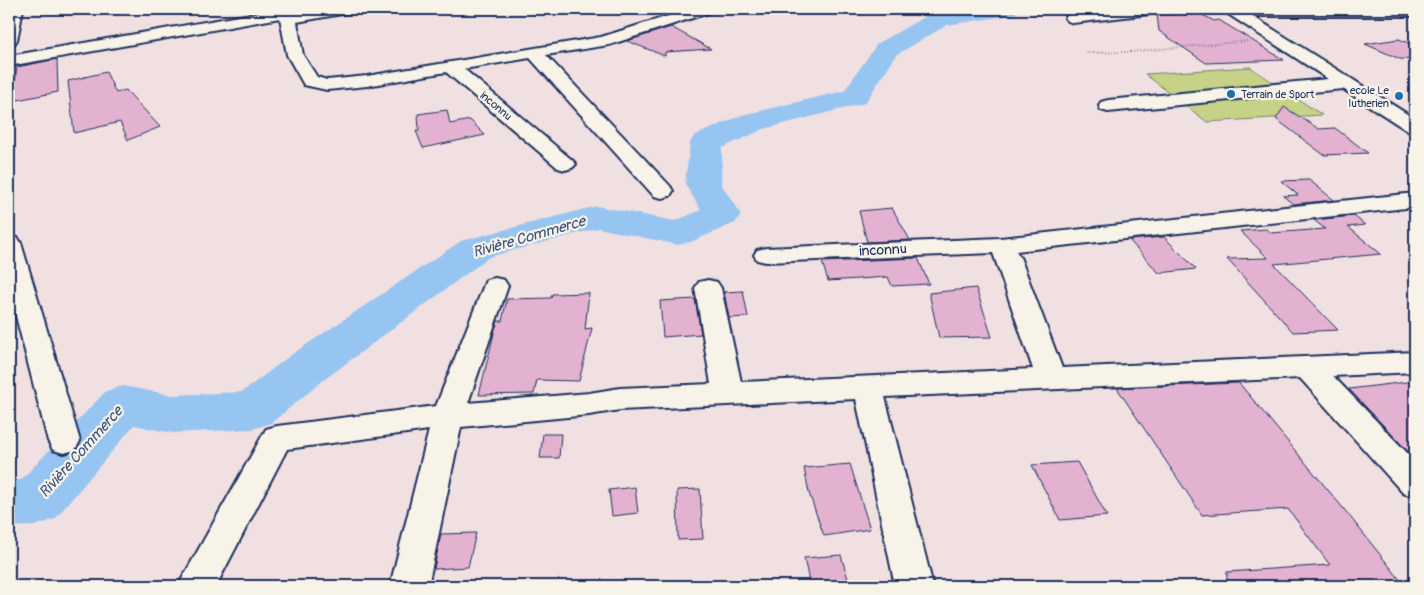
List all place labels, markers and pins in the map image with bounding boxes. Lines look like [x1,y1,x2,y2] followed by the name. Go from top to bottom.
[1349,84,1390,110] place label: ecole Le lutherien
[1225,88,1237,100] marker: Terrain de Sport
[1241,88,1315,101] place label: Terrain de Sport
[1393,90,1405,102] marker: ecole Le lutherien

